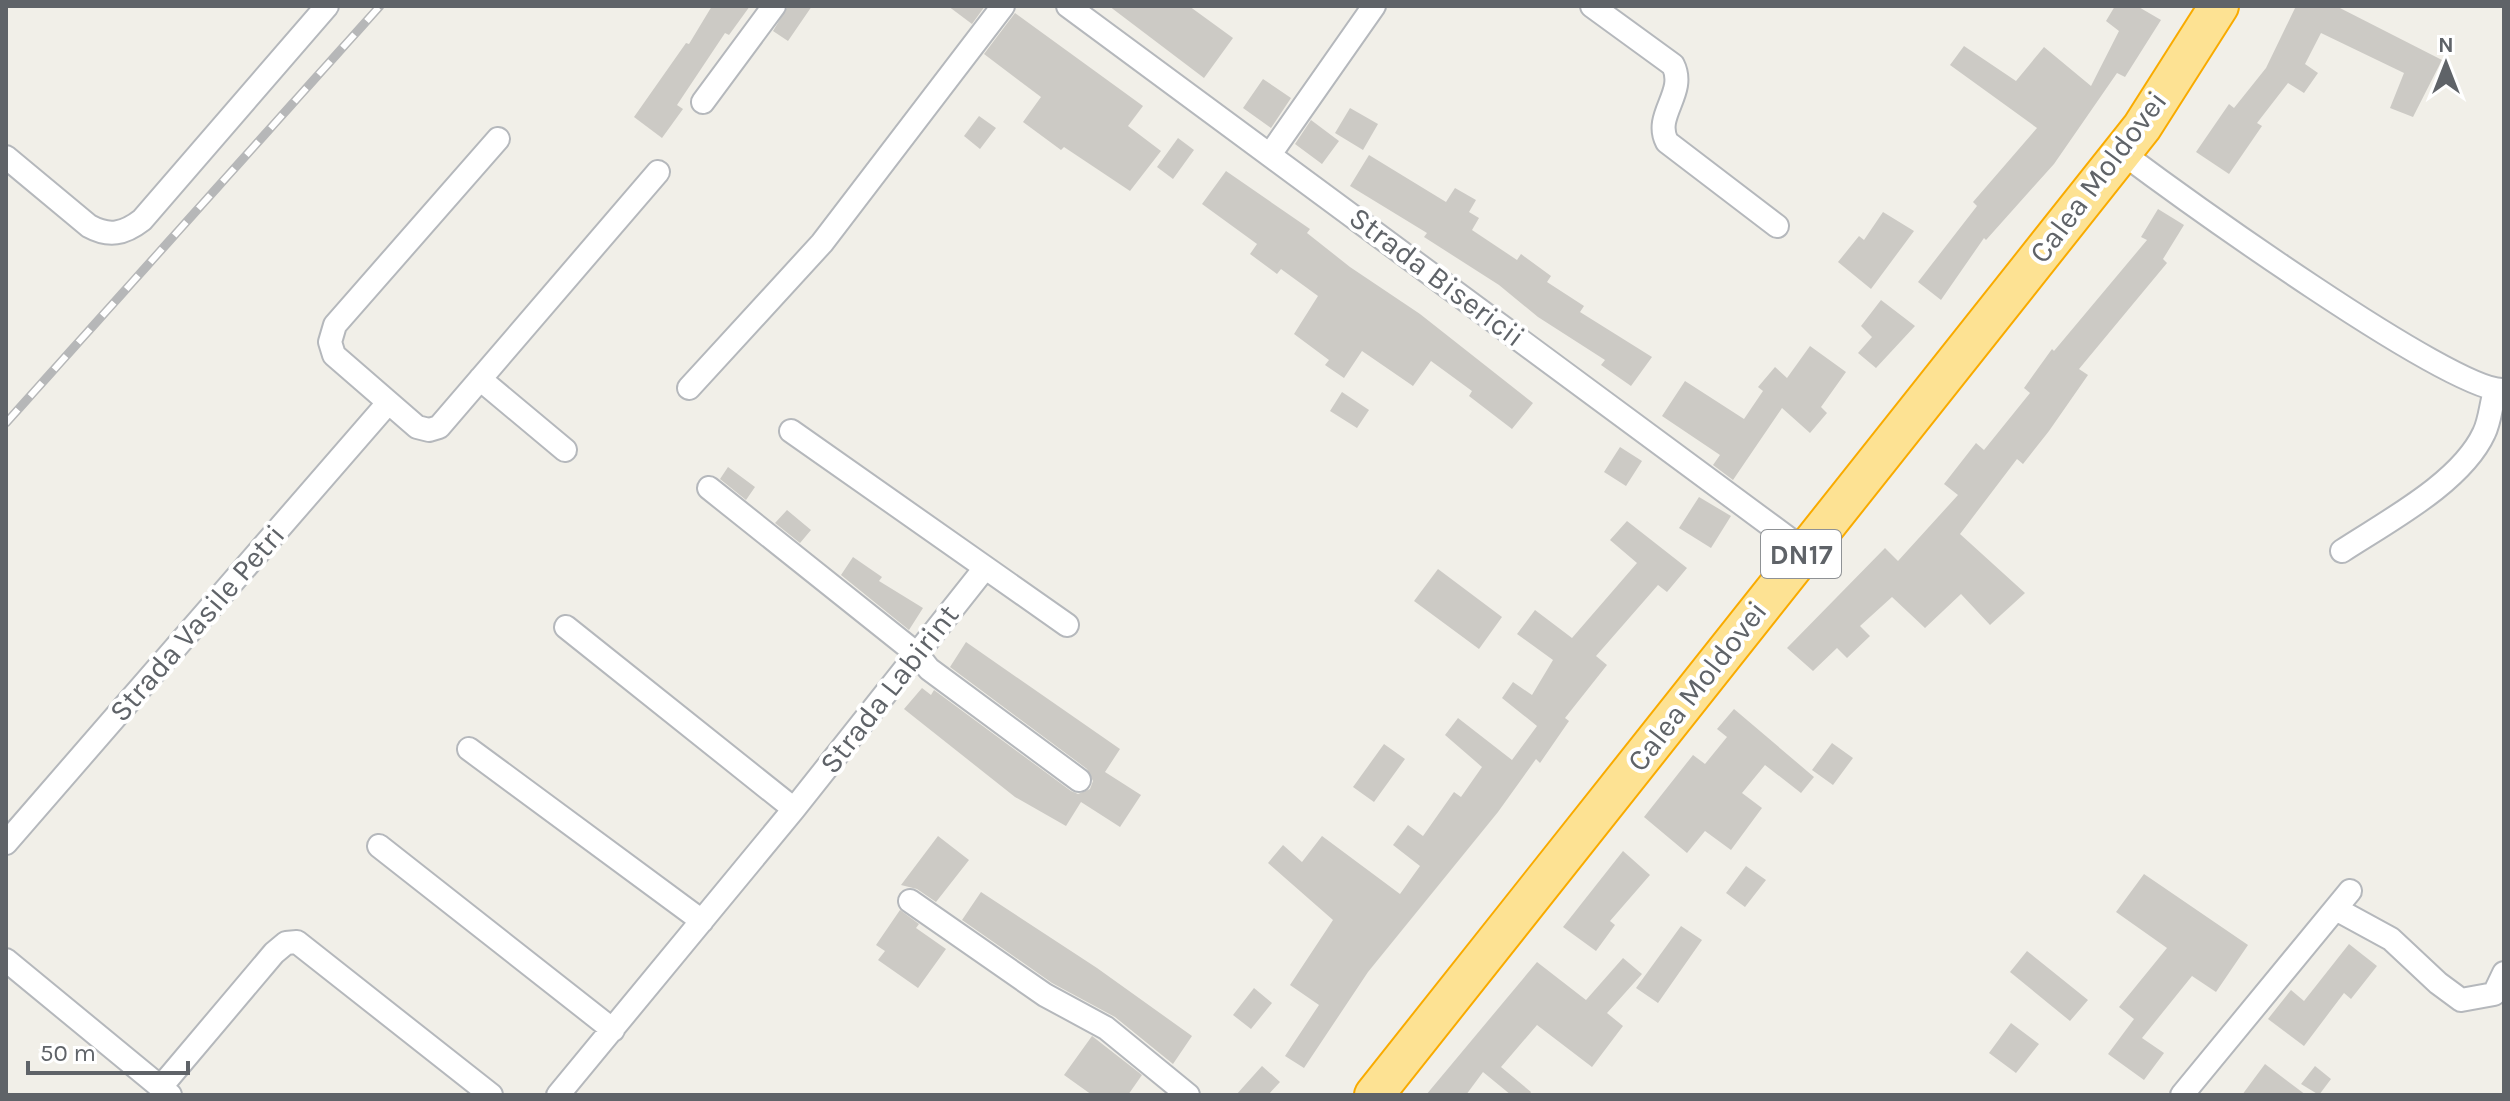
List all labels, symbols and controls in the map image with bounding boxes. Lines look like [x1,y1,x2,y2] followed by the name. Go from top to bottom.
[2406,24,2486,104] north arrow
[2438,32,2454,58] text: N
[2022,84,2174,270] street label: Calea Moldovei
[1342,199,1532,355] street label: Strada Bisericii
[102,517,292,729] street label: Strada Vasile Petri
[1761,530,1841,578] road number: DN17
[1619,594,1775,778] street label: Calea Moldovei
[812,597,966,781] street label: Strada Labirint
[28,1025,188,1075] scale bar
[40,1039,96,1067] text: 50 m

